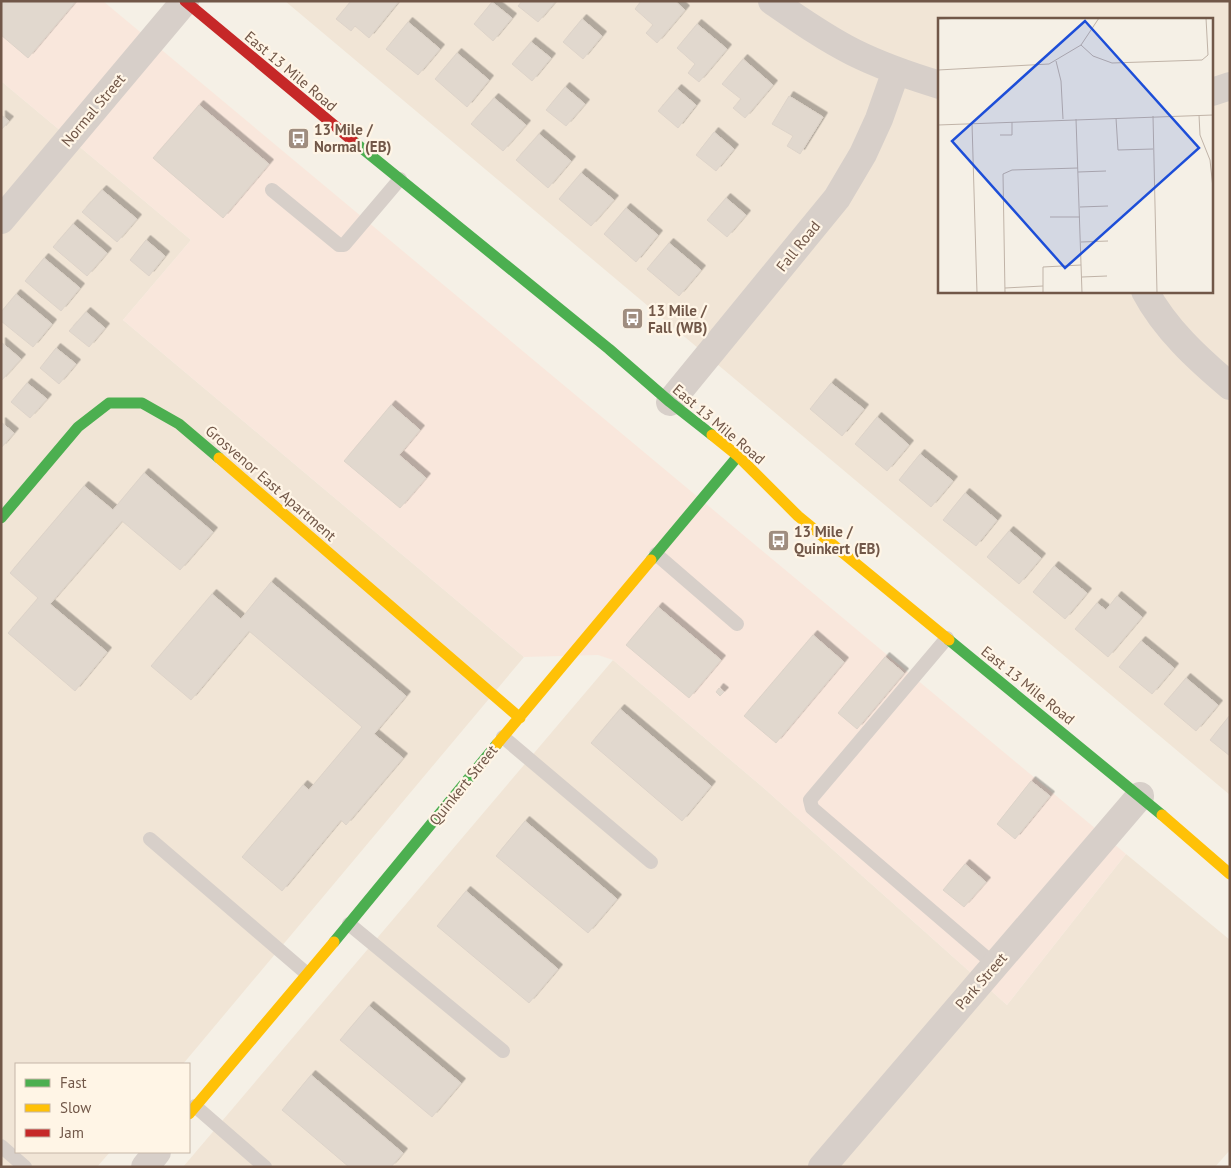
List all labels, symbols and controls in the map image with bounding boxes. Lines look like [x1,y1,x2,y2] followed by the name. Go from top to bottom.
[938,18,1214,292] inset map
[241,27,341,115] street label: East 13 Mile Road
[57,70,129,150] street label: Normal Street
[314,120,391,156] place label: 13 Mile / Normal (EB)
[286,126,310,150] bus stop icon: 13 Mile / Normal (EB)
[772,217,824,275] street label: Fall Road
[648,301,708,337] place label: 13 Mile / Fall (WB)
[620,307,644,331] bus stop icon: 13 Mile / Fall (WB)
[669,380,769,468] street label: East 13 Mile Road
[202,421,340,545] street label: Grosvenor East Apartment
[794,522,880,558] place label: 13 Mile / Quinkert (EB)
[766,528,790,552] bus stop icon: 13 Mile / Quinkert (EB)
[977,641,1079,729] street label: East 13 Mile Road
[425,741,501,829] street label: Quinkert Street
[951,949,1011,1013] street label: Park Street
[15,1063,190,1153] legend
[60,1073,87,1092] text: Fast
[60,1098,91,1117] text: Slow
[59,1123,84,1142] text: Jam

